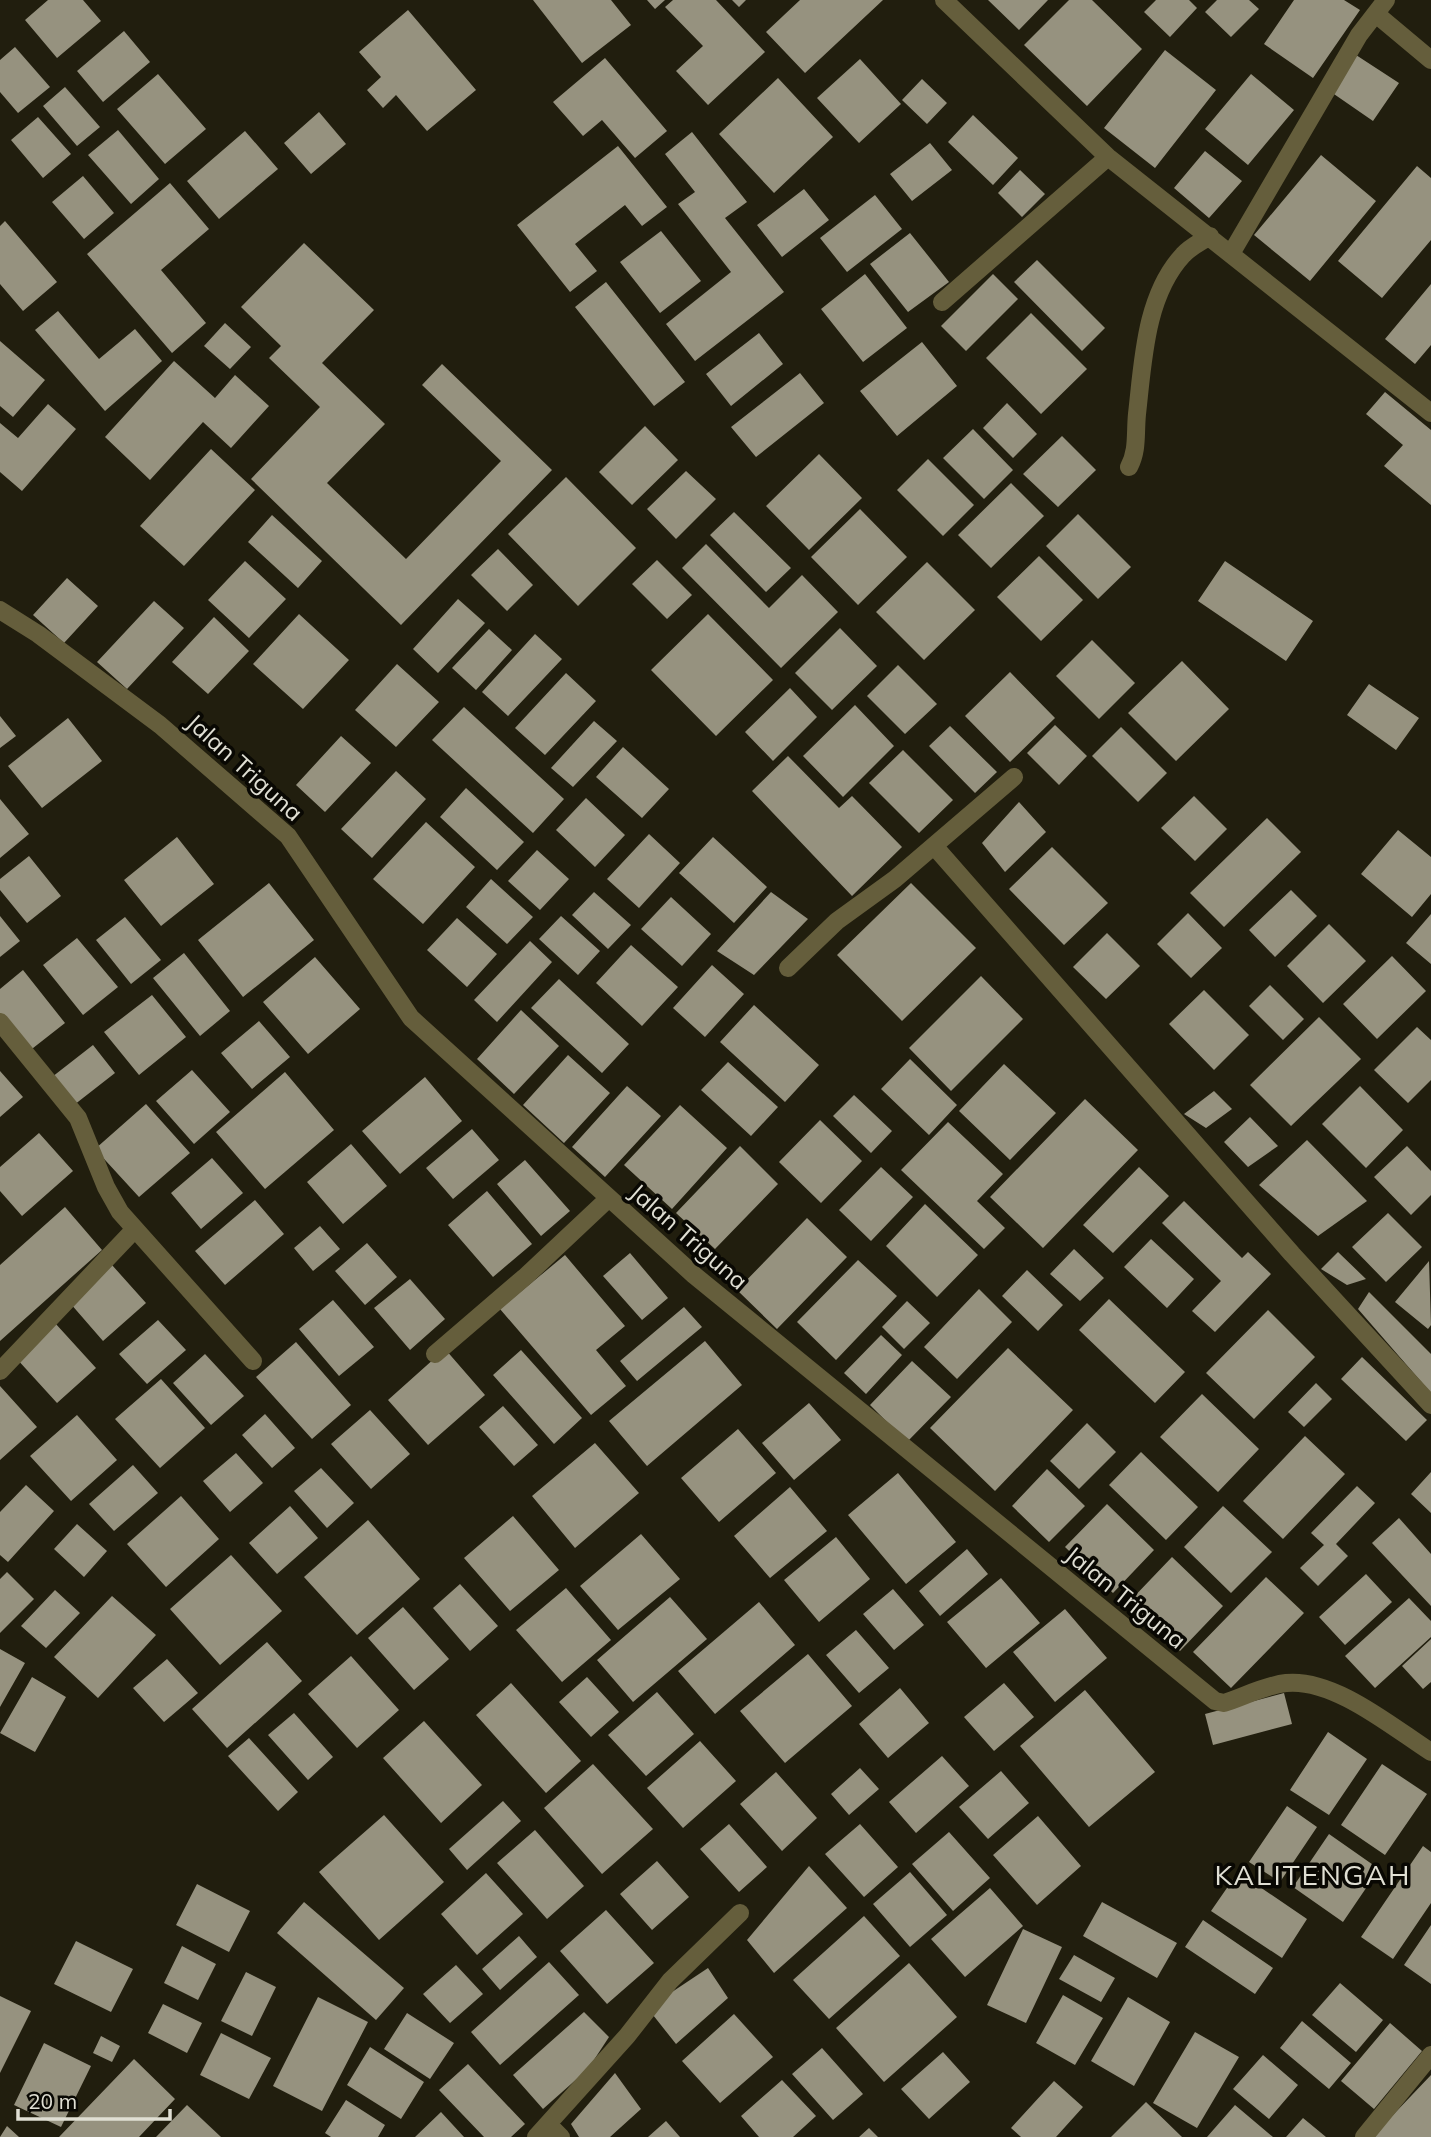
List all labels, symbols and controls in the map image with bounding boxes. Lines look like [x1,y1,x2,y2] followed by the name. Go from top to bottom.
[180,707,310,827] street label: Jalan Triguna
[624,1177,754,1295] street label: Jalan Triguna
[1060,1539,1192,1655] street label: Jalan Triguna
[1215,1857,1411,1892] district label: KALITENGAH
[18,2078,170,2122] scale bar
[28,2088,77,2114] text: 20 m

